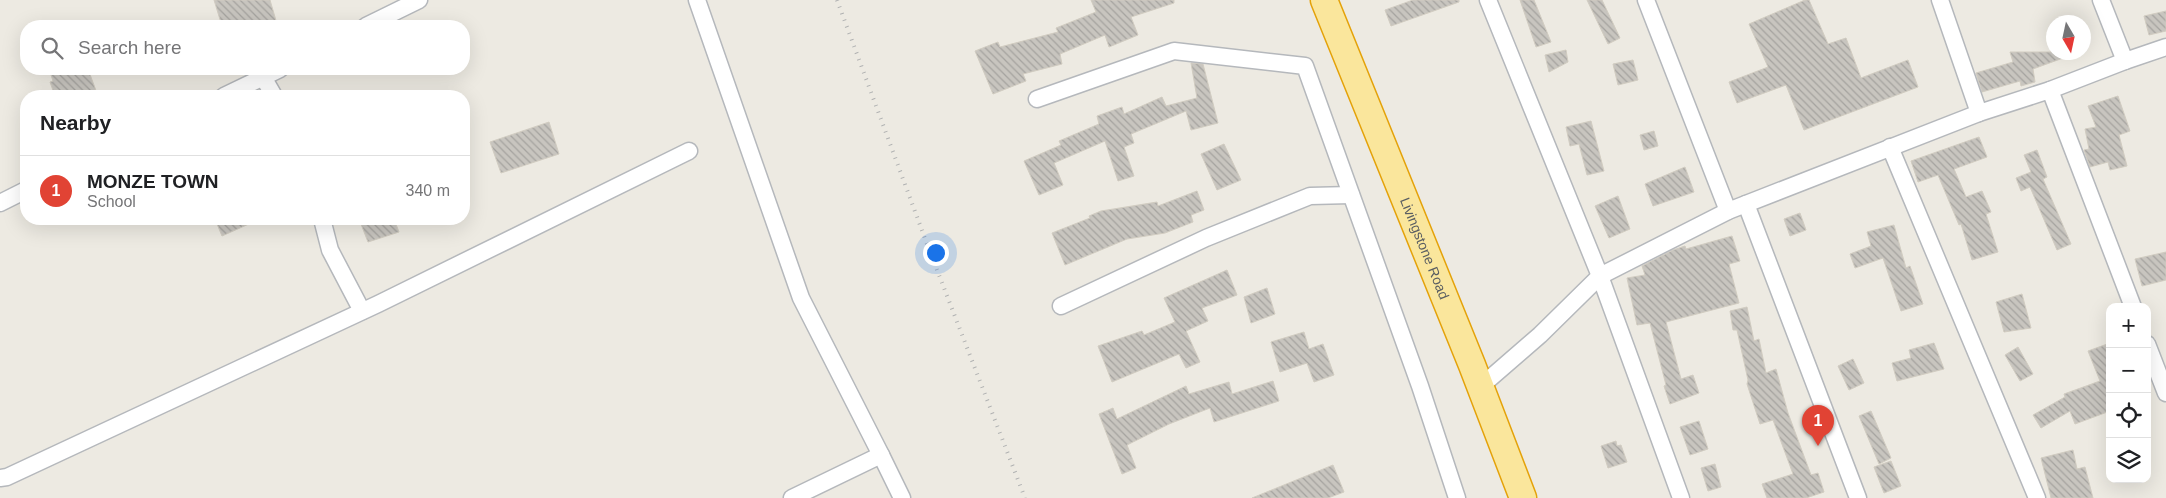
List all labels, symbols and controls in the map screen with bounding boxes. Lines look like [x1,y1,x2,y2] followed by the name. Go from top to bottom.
[2046,15,2091,60] north arrow
[20,20,470,75] search box
[38,34,66,62] icon: search
[78,37,182,58] text: Search here
[40,111,111,134] text: Nearby
[87,171,219,192] text: MONZE TOWN
[52,182,60,199] text: 1
[406,182,450,199] text: 340 m
[87,193,136,210] text: School
[1397,195,1452,302] street label: Livingstone Road
[923,240,949,266] your location
[2106,303,2151,483] map controls
[2106,303,2151,348] button: +
[2106,348,2151,393] button: −
[2106,393,2151,438] button: locate
[1802,405,1834,446] pin: 1
[2106,438,2151,483] button: layers

